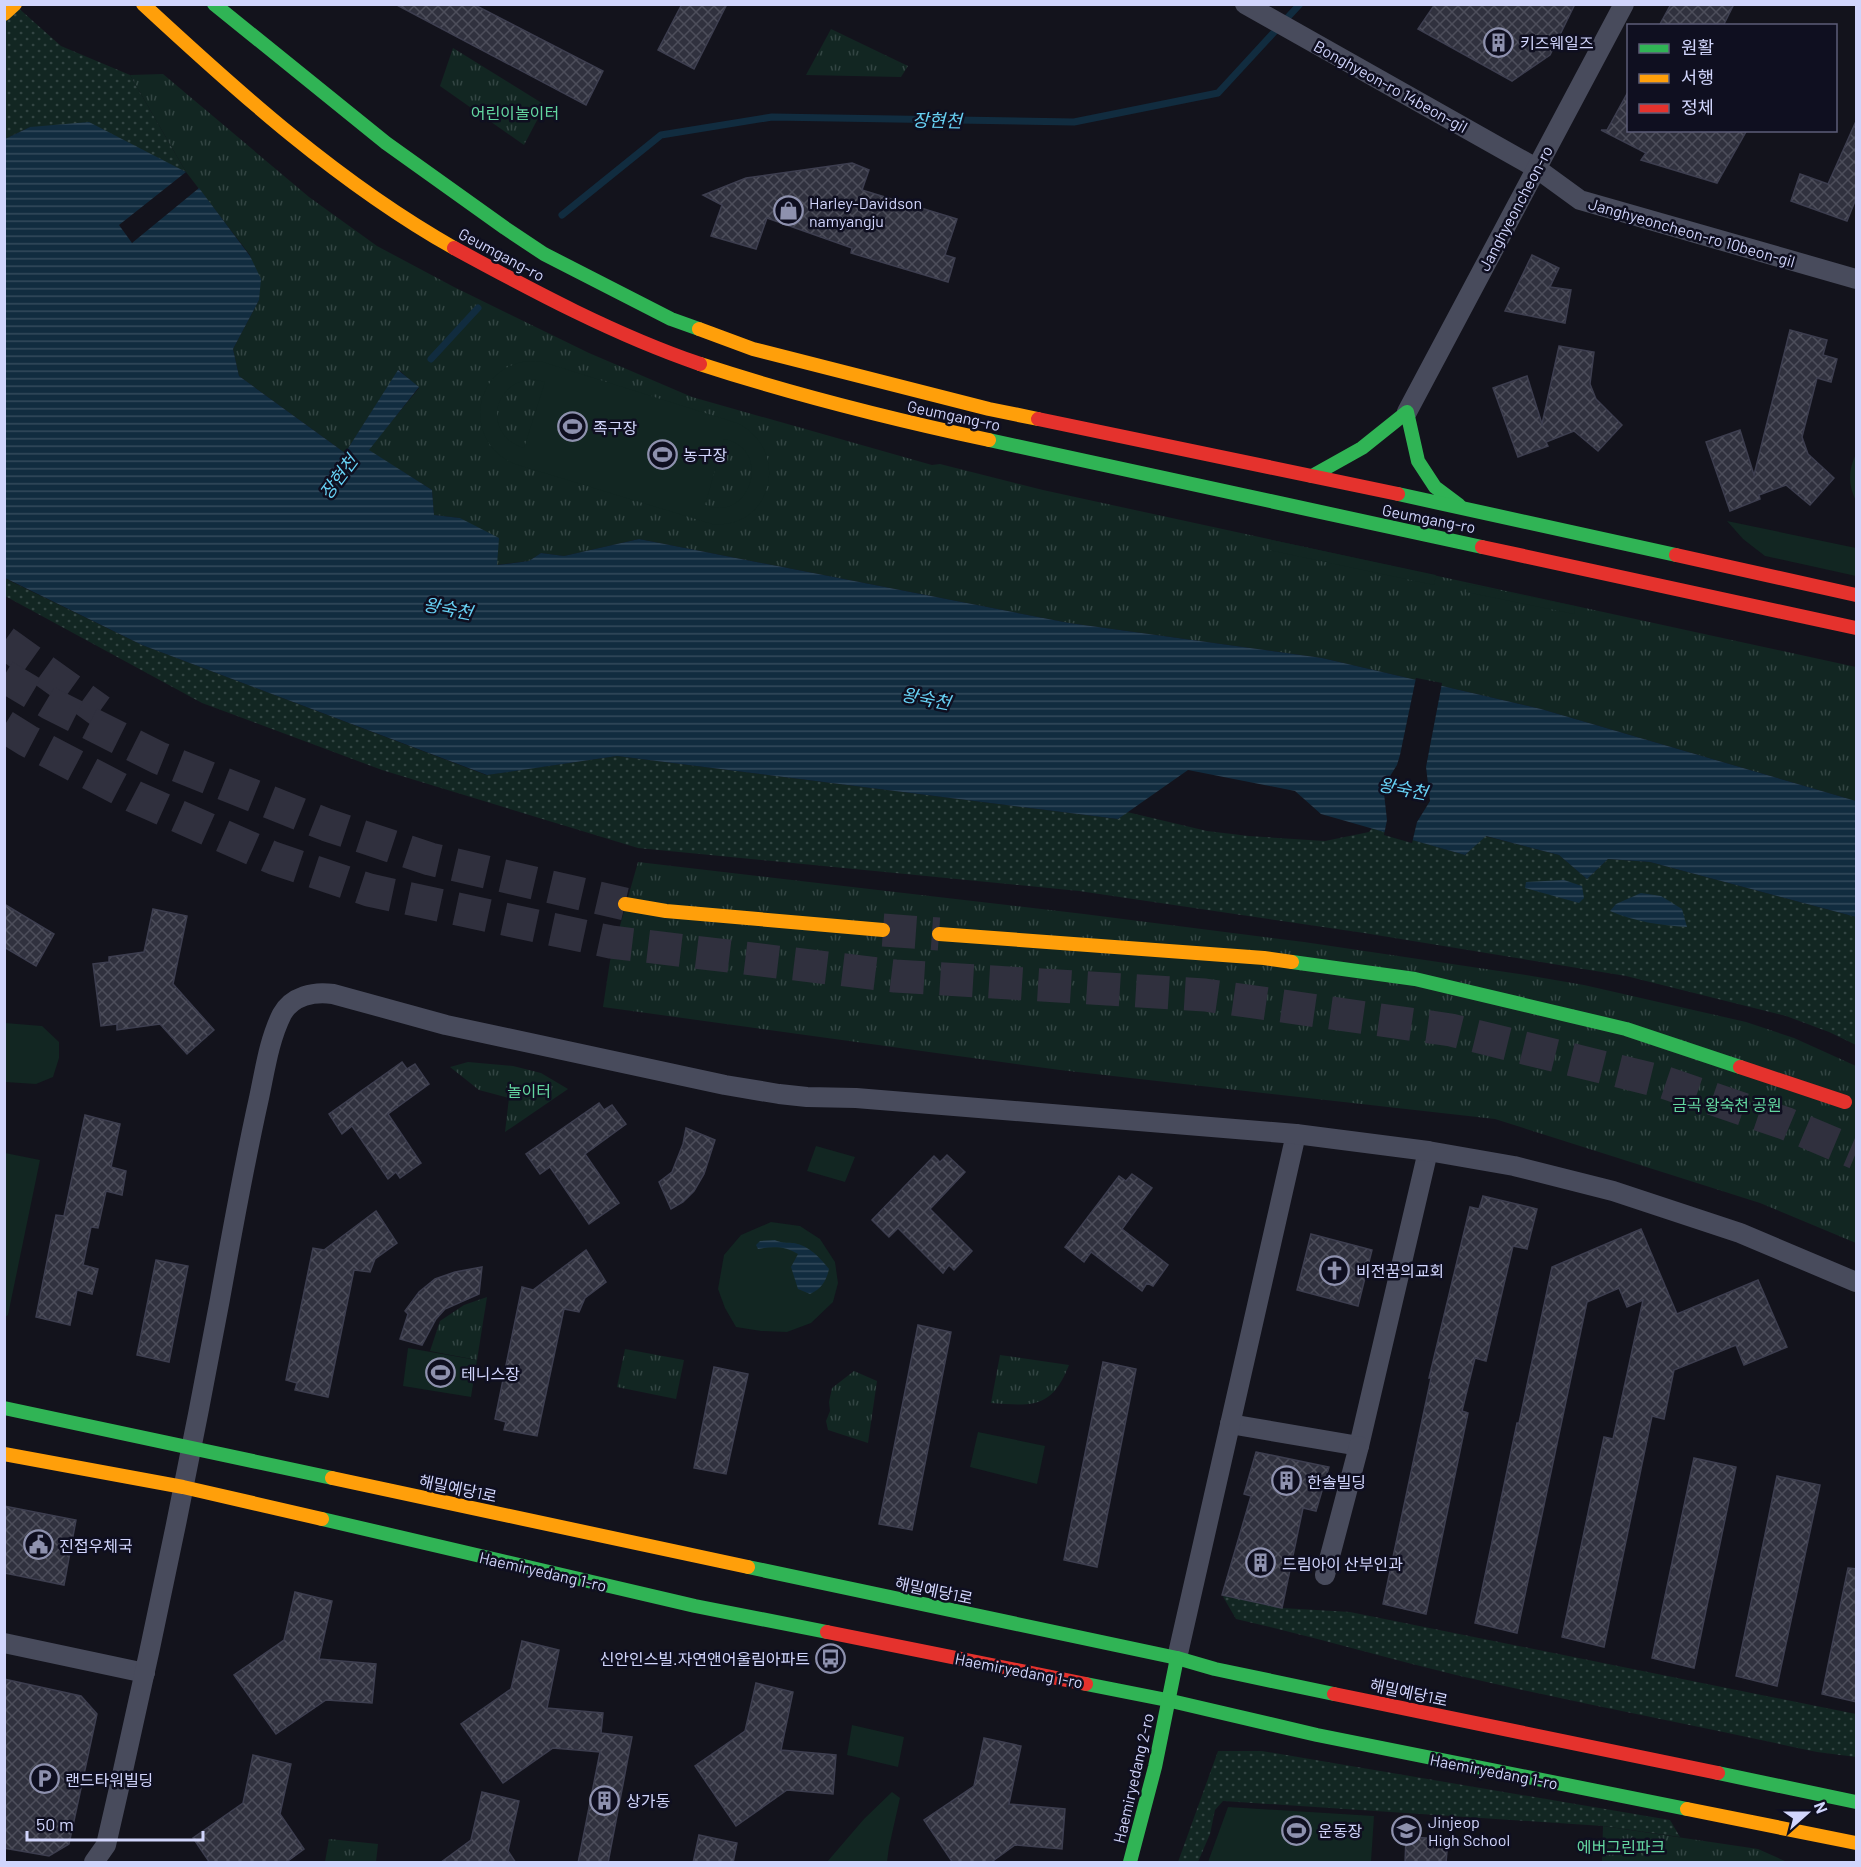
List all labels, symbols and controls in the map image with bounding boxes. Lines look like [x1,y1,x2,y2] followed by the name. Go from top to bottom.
[1627,24,1837,132] legend
[1483,26,1515,58] building icon: 키즈웨일즈
[1520,33,1594,52] place label: 키즈웨일즈
[1311,36,1471,136] street label: Bonghyeon-ro 14beon-gil
[1681,36,1714,58] text: 원활
[1681,66,1714,88] text: 서행
[1681,96,1714,118] text: 정체
[471,103,559,122] park label: 어린이놀이터
[912,109,964,131] water label: 장현천
[1474,142,1556,274] street label: Janghyeoncheon-ro
[809,193,922,230] place label: Harley-Davidson namyangju
[1586,193,1798,271] street label: Janghyeoncheon-ro 10beon-gil
[772,195,804,227] shop icon: Harley-Davidson namyangju
[456,223,548,285] street label: Geumgang-ro
[906,396,1002,434] street label: Geumgang-ro
[556,411,588,443] sports icon: 족구장
[593,418,637,437] place label: 족구장
[646,438,678,470] sports icon: 농구장
[683,445,727,464] place label: 농구장
[314,449,363,503] water label: 장현천
[1381,500,1477,536] street label: Geumgang-ro
[422,592,477,624] water label: 왕숙천
[900,682,955,714] water label: 왕숙천
[1377,772,1432,804] water label: 왕숙천
[507,1081,551,1100] park label: 놀이터
[1672,1095,1782,1114] park label: 금곡 왕숙천 공원
[1319,1254,1351,1286] church icon: 비전꿈의교회
[1356,1261,1444,1280] place label: 비전꿈의교회
[424,1357,456,1389] sports icon: 테니스장
[461,1364,520,1383] place label: 테니스장
[1270,1465,1302,1497] building icon: 한솔빌딩
[417,1470,499,1506] street label: 해밀예당1로
[1307,1472,1366,1491] place label: 한솔빌딩
[22,1529,54,1561] public building icon: 진접우체국
[59,1536,133,1555] place label: 진접우체국
[477,1547,609,1595] street label: Haemiryedang 1-ro
[1245,1547,1277,1579] building icon: 드림아이 산부인과
[1282,1554,1403,1573] place label: 드림아이 산부인과
[893,1572,975,1608] street label: 해밀예당1로
[815,1642,847,1674] bus stop icon: 신안인스빌.자연앤어울림아파트
[953,1648,1085,1692] street label: Haemiryedang 1-ro
[599,1649,810,1668] place label: 신안인스빌.자연앤어울림아파트
[1368,1674,1450,1710] street label: 해밀예당1로
[1109,1711,1157,1845] street label: Haemiryedang 2-ro
[1428,1749,1560,1793] street label: Haemiryedang 1-ro
[28,1763,60,1795] parking icon: 랜드타워빌딩
[65,1770,153,1789] place label: 랜드타워빌딩
[1777,1783,1837,1843] north arrow
[589,1784,621,1816] building icon: 상가동
[626,1791,670,1810] place label: 상가동
[1811,1799,1832,1816] text: N
[27,1804,202,1842] scale bar
[1428,1812,1510,1849] place label: Jinjeop High School
[36,1813,74,1835] text: 50 m
[1281,1814,1313,1846] sports icon: 운동장
[1391,1814,1423,1846] school or university icon: Jinjeop High School
[1318,1821,1362,1840] place label: 운동장
[1577,1837,1665,1856] park label: 에버그린파크

